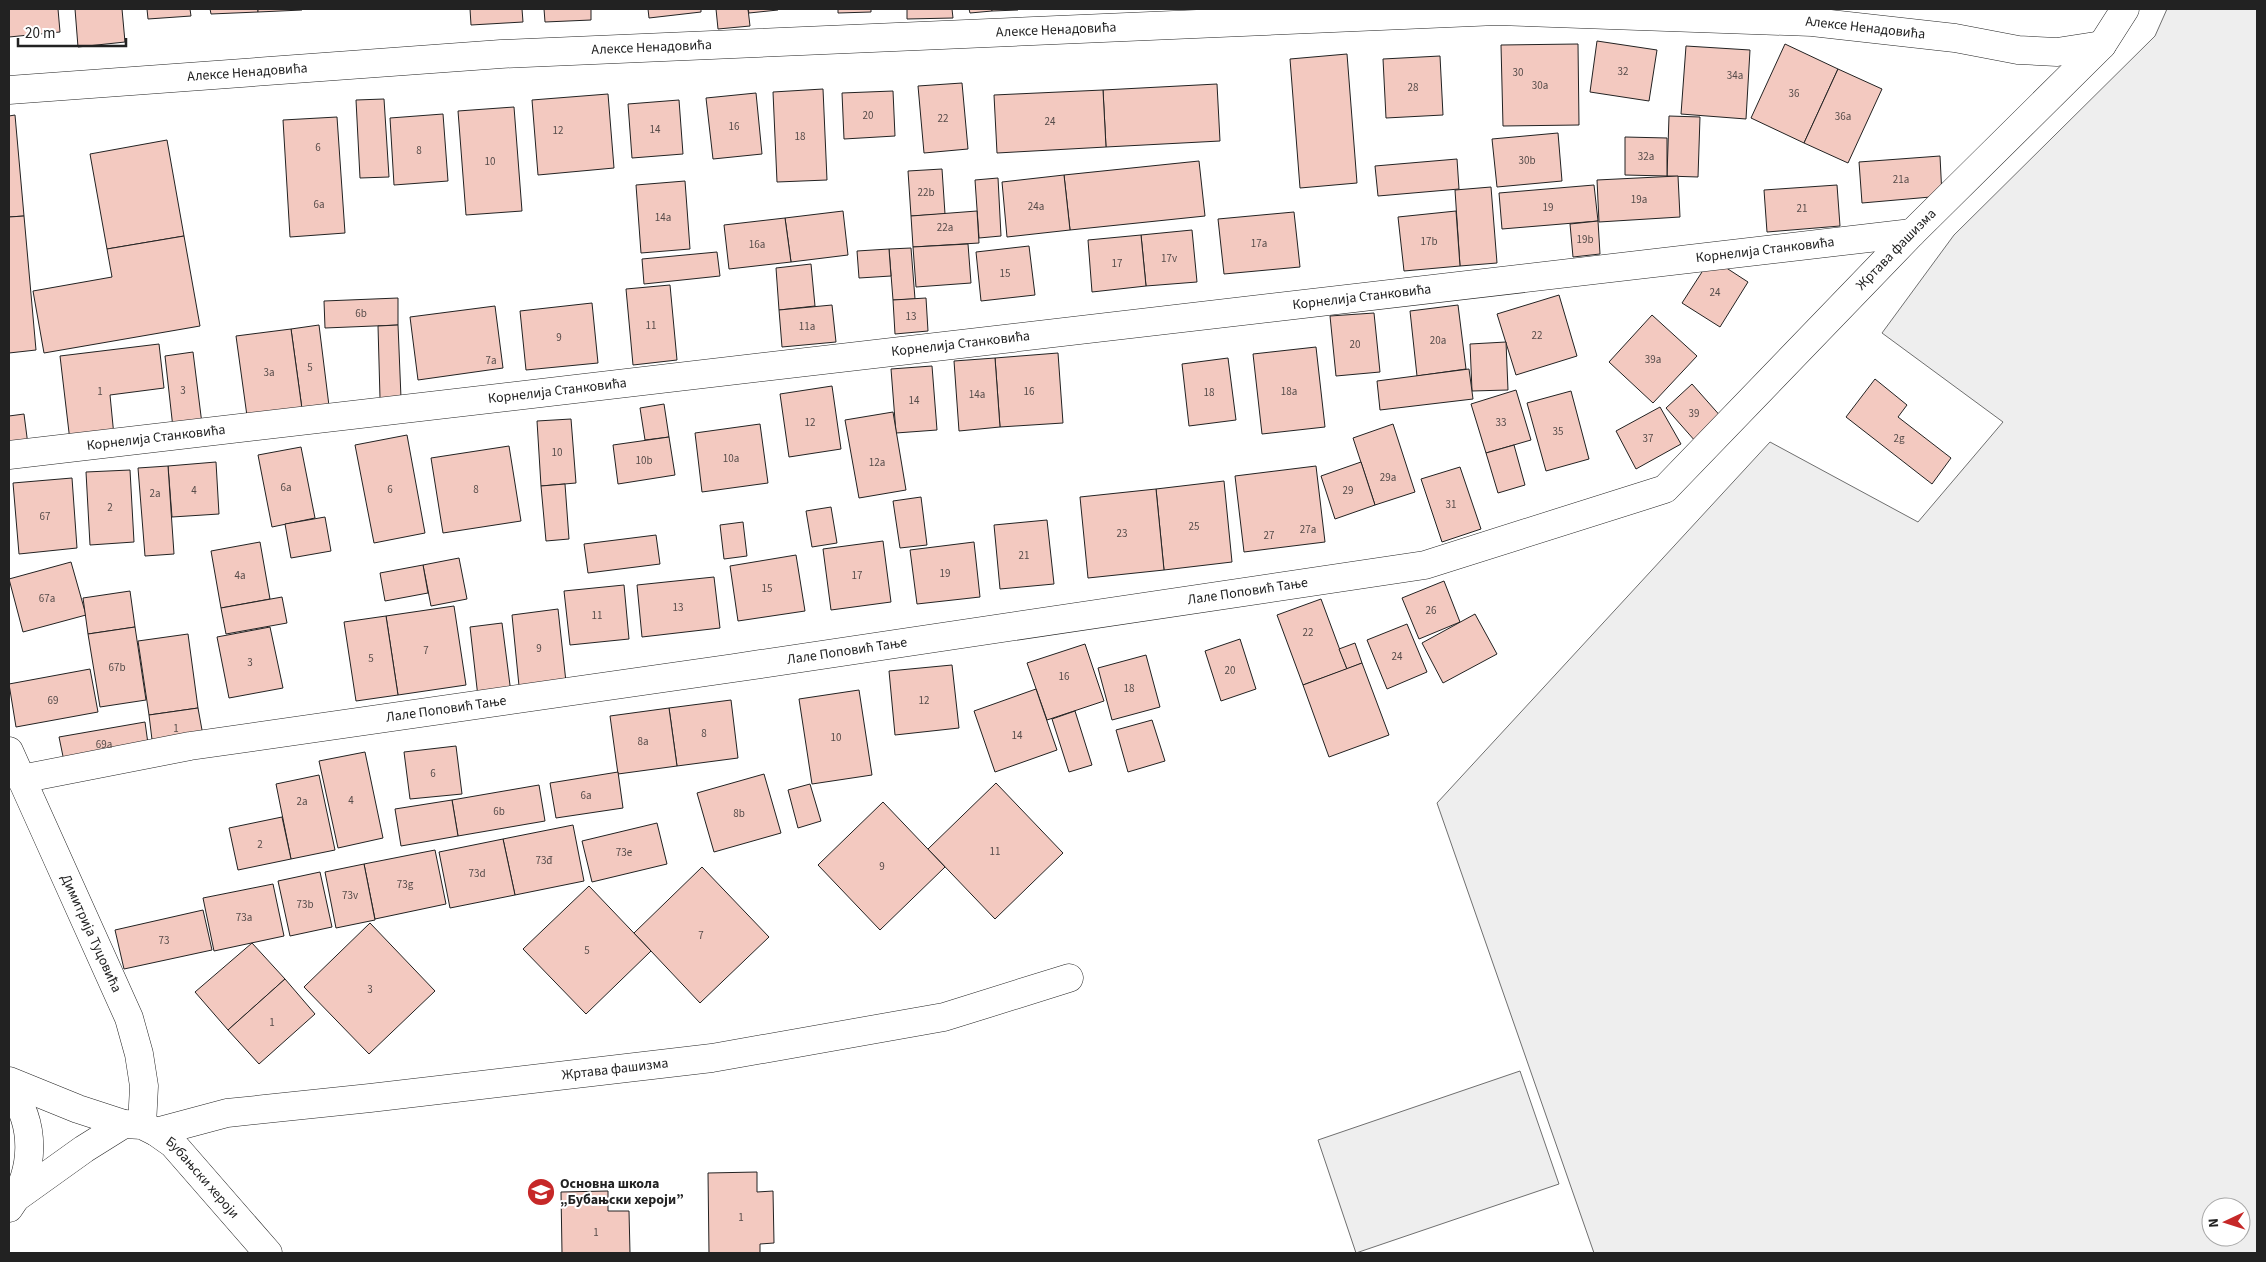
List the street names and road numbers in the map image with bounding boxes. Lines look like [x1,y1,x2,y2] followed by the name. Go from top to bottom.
[1805,12,1926,45] street label: Алексе Ненадовића
[996,17,1117,43] street label: Алексе Ненадовића
[591,35,712,60] street label: Алексе Ненадовића
[187,58,308,87] street label: Алексе Ненадовића
[1852,204,1941,295] street label: Жртава фашизма
[1695,232,1836,268] street label: Корнелија Станковића
[1291,279,1432,315] street label: Корнелија Станковића
[890,326,1031,362] street label: Корнелија Станковића
[487,373,628,409] street label: Корнелија Станковића
[86,420,226,456] street label: Корнелија Станковића
[1186,573,1309,610] street label: Лале Поповић Тање
[785,632,909,670] street label: Лале Поповић Тање
[385,691,508,728] street label: Лале Поповић Тање
[56,871,126,996] street label: Димитрија Туцовића
[561,1053,669,1086] street label: Жртава фашизма
[161,1132,244,1223] street label: Бубањски хероји

